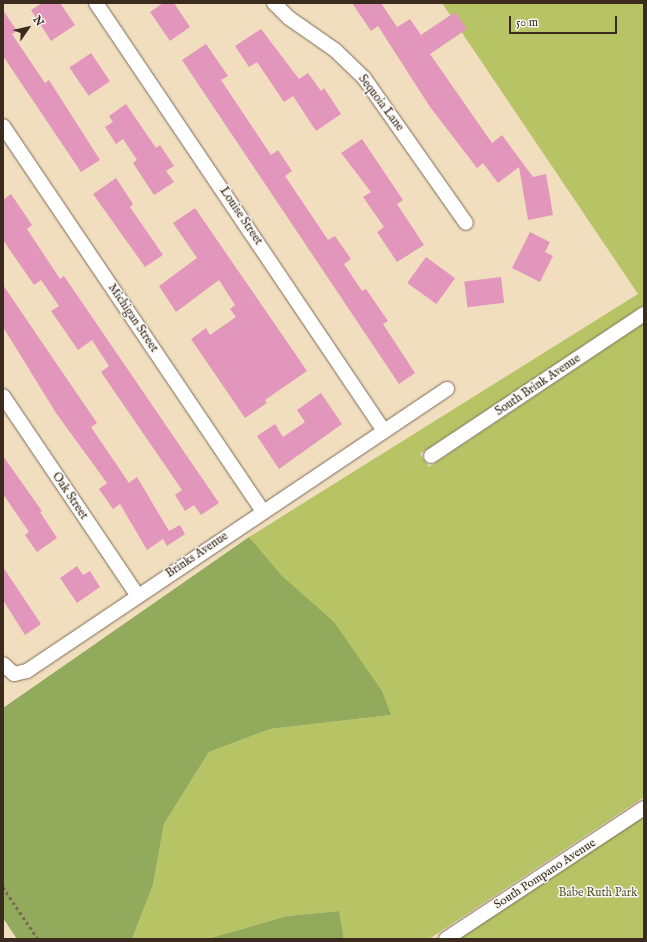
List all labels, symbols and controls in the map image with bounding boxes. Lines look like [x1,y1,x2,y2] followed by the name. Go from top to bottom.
[8,8,48,48] north arrow
[511,8,619,34] scale bar
[29,13,46,29] text: N
[516,15,538,30] text: 50 m
[355,72,407,134] street label: Sequoia Lane
[216,184,266,248] street label: Louise Street
[105,281,161,355] street label: Michigan Street
[493,351,583,419] street label: South Brink Avenue
[49,470,91,522] street label: Oak Street
[163,529,231,581] street label: Brinks Avenue
[492,836,598,912] street label: South Pompano Avenue
[559,886,637,900] park label: Babe Ruth Park

